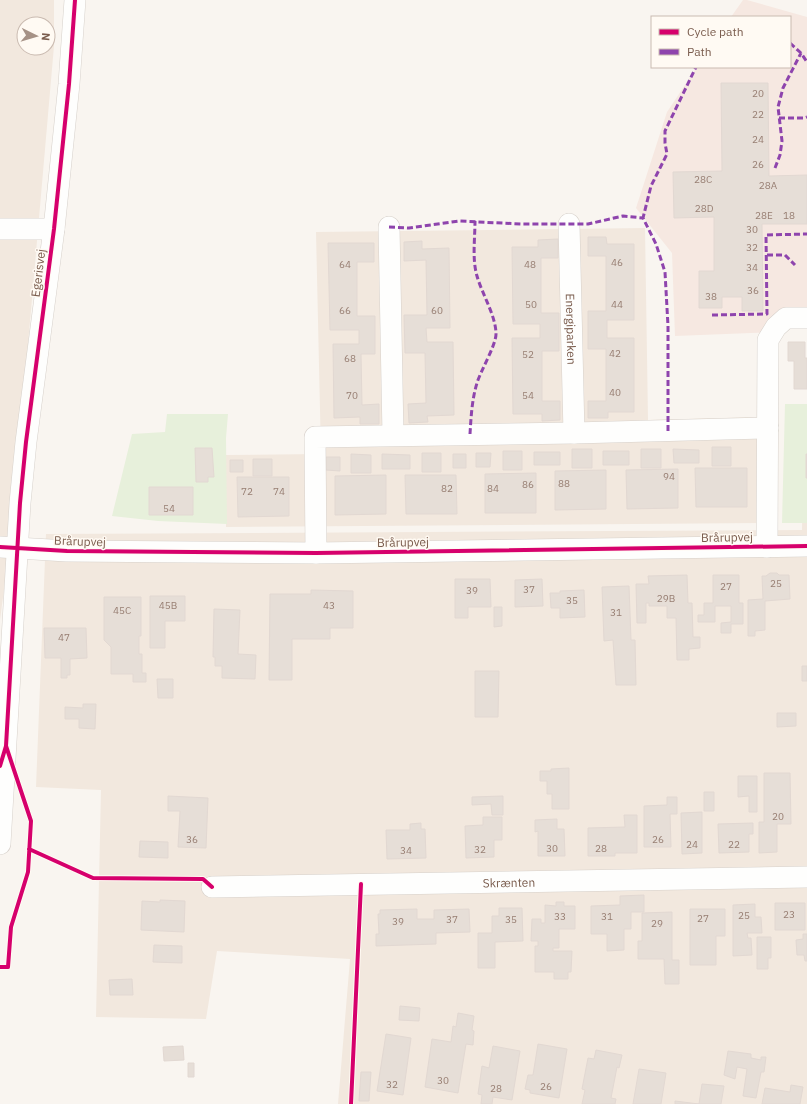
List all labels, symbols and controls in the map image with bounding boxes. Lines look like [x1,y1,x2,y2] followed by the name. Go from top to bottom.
[16,16,56,56] north arrow
[651,16,791,68] legend
[687,24,744,39] text: Cycle path
[39,32,53,41] text: N
[687,44,712,59] text: Path
[752,87,764,100] house number: 20
[752,108,764,121] house number: 22
[752,133,764,146] house number: 24
[752,158,764,171] house number: 26
[694,173,712,186] house number: 28C
[759,179,778,192] house number: 28A
[695,202,714,215] house number: 28D
[755,209,773,222] house number: 28E
[783,209,795,222] house number: 18
[746,223,758,236] house number: 30
[746,241,758,254] house number: 32
[28,248,48,298] street label: Egerisvej
[611,256,623,269] house number: 46
[339,258,351,271] house number: 64
[524,258,536,271] house number: 48
[746,261,758,274] house number: 34
[747,284,759,297] house number: 36
[705,290,717,303] house number: 38
[563,293,580,365] street label: Energiparken
[525,298,537,311] house number: 50
[611,298,623,311] house number: 44
[339,304,351,317] house number: 66
[431,304,443,317] house number: 60
[609,347,621,360] house number: 42
[522,348,534,361] house number: 52
[344,352,356,365] house number: 68
[609,386,621,399] house number: 40
[346,389,358,402] house number: 70
[522,389,534,402] house number: 54
[663,470,675,483] house number: 94
[558,477,570,490] house number: 88
[522,478,534,491] house number: 86
[441,482,453,495] house number: 82
[487,482,499,495] house number: 84
[241,485,253,498] house number: 72
[273,485,285,498] house number: 74
[163,502,175,515] house number: 54
[701,529,753,545] street label: Brårupvej
[54,533,106,549] street label: Brårupvej
[377,534,429,550] street label: Brårupvej
[770,577,782,590] house number: 25
[720,580,732,593] house number: 27
[523,583,535,596] house number: 37
[466,584,478,597] house number: 39
[657,592,675,605] house number: 29B
[566,594,578,607] house number: 35
[159,599,177,612] house number: 45B
[323,599,335,612] house number: 43
[113,604,131,617] house number: 45C
[610,606,622,619] house number: 31
[58,631,70,644] house number: 47
[772,810,784,823] house number: 20
[186,833,198,846] house number: 36
[652,833,664,846] house number: 26
[686,838,698,851] house number: 24
[728,838,740,851] house number: 22
[546,842,558,855] house number: 30
[595,842,607,855] house number: 28
[474,843,486,856] house number: 32
[400,844,412,857] house number: 34
[483,874,535,890] street label: Skrænten
[783,908,795,921] house number: 23
[738,909,750,922] house number: 25
[554,910,566,923] house number: 33
[601,910,613,923] house number: 31
[697,912,709,925] house number: 27
[446,913,458,926] house number: 37
[505,913,517,926] house number: 35
[392,915,404,928] house number: 39
[651,917,663,930] house number: 29
[437,1074,449,1087] house number: 30
[386,1078,398,1091] house number: 32
[540,1080,552,1093] house number: 26
[490,1082,502,1095] house number: 28

